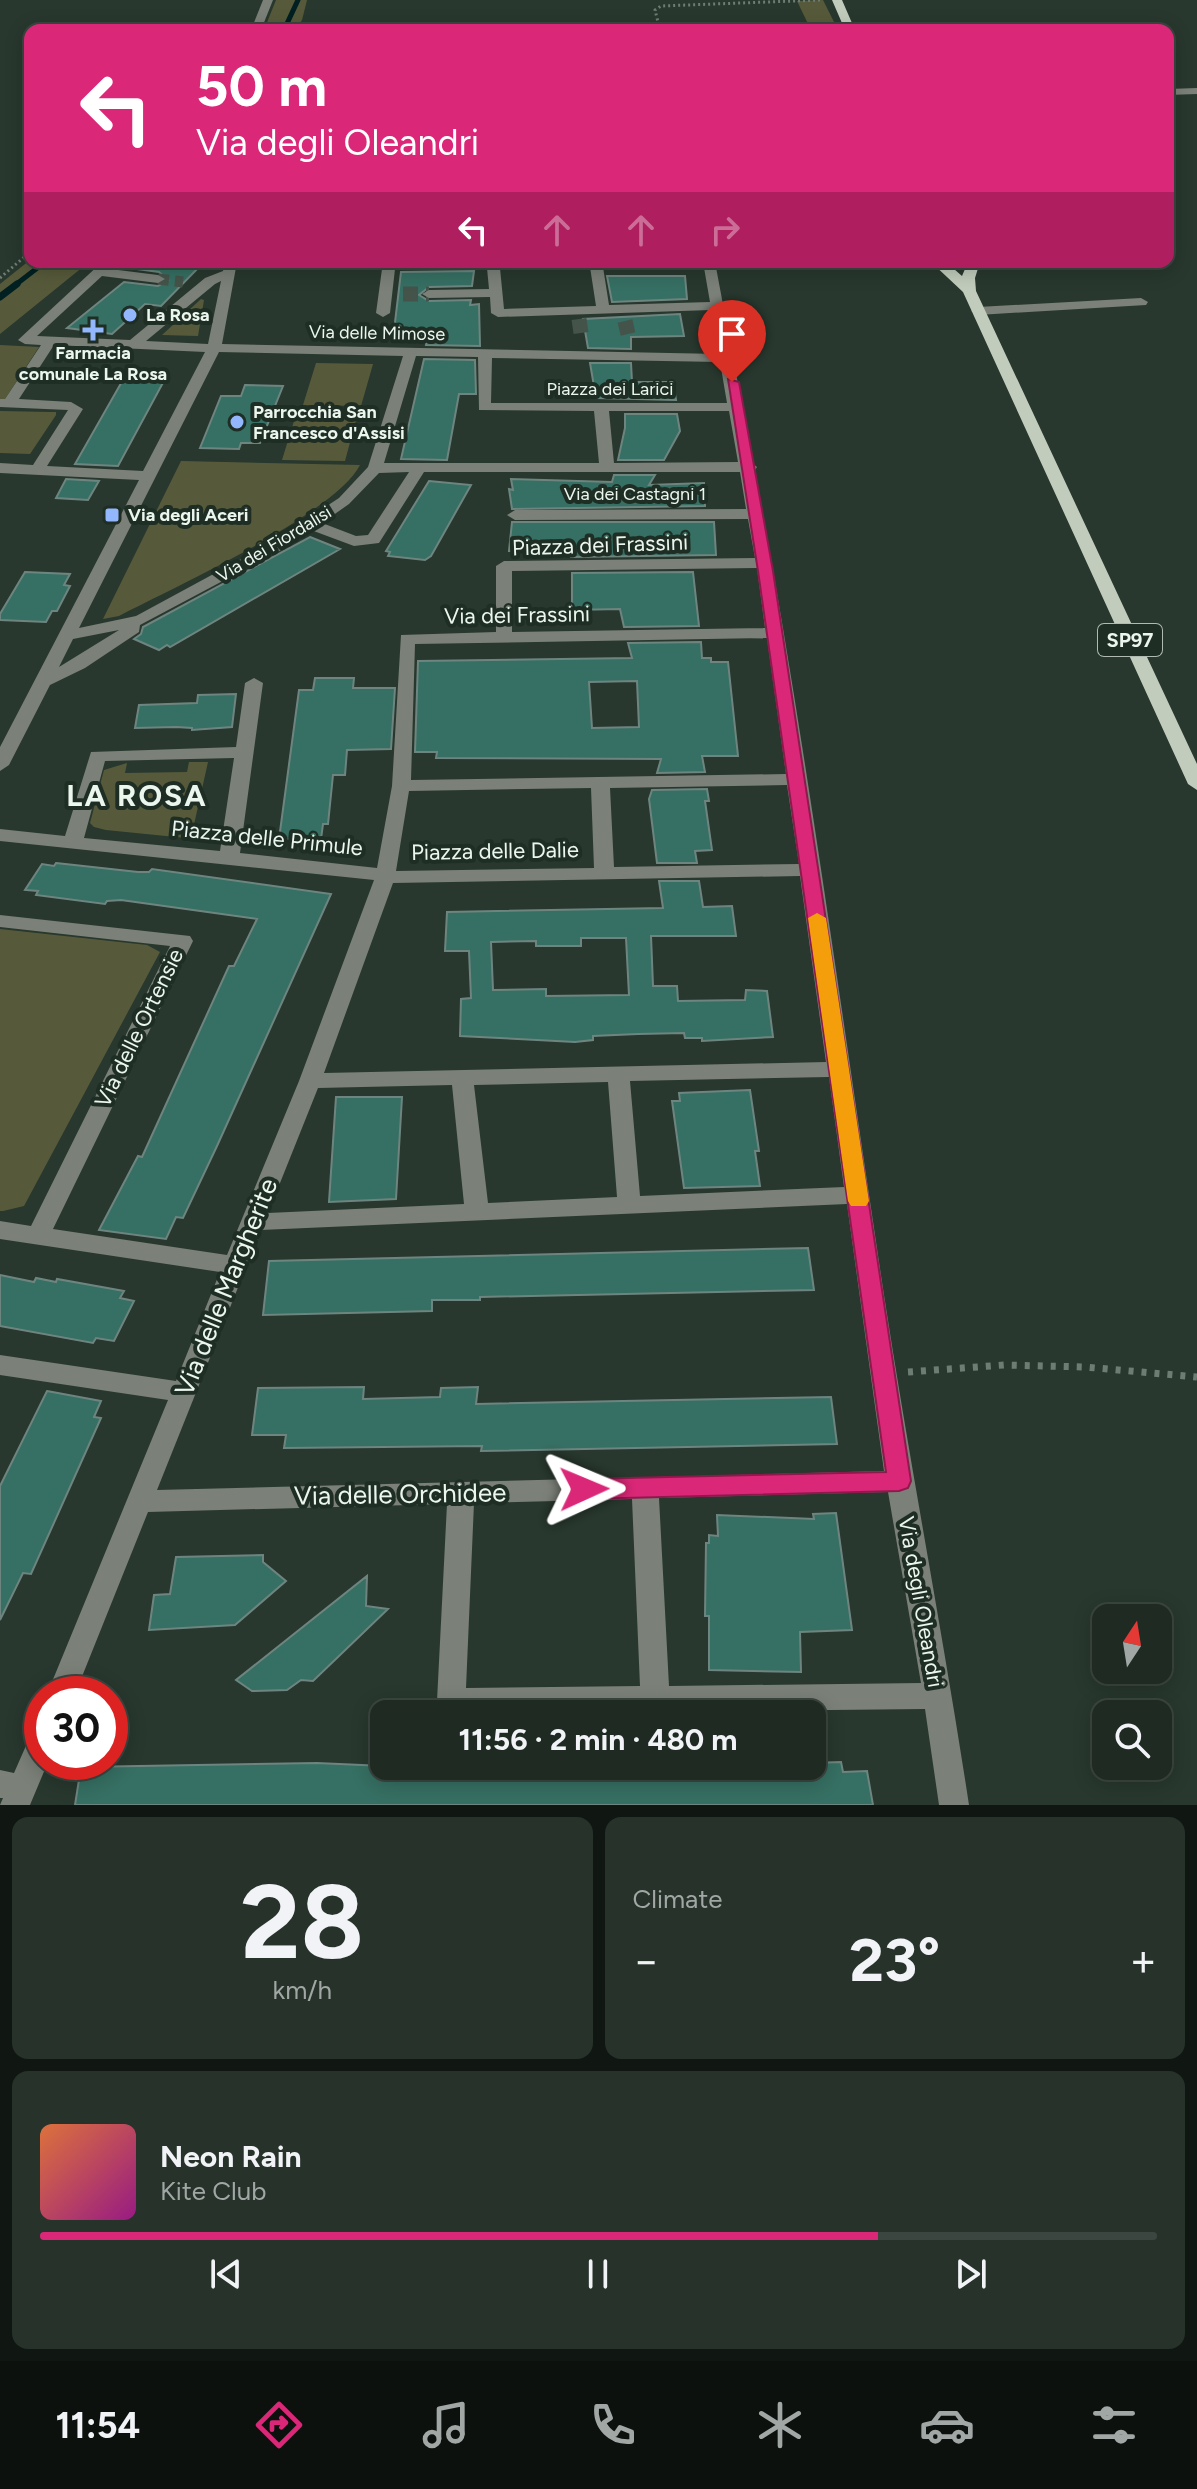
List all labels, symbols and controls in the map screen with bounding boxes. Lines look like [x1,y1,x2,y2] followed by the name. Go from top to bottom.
[196,53,327,120] text: 50 m
[64,56,168,160] icon: left
[196,121,479,164] text: Via degli Oleandri
[451,208,495,252] icon: left
[535,208,579,252] icon: ahead
[619,208,663,252] icon: ahead
[703,208,747,252] icon: right
[698,300,766,382] pin
[146,304,210,326] place label: La Rosa
[121,306,139,324] marker: La Rosa
[710,312,754,356] icon: arrive
[84,321,102,339] marker: Farmacia comunale La Rosa
[309,321,445,345] street label: Via delle Mimose
[19,342,167,385] place label: Farmacia comunale La Rosa
[547,378,673,400] street label: Piazza dei Larici
[253,401,405,444] place label: Parrocchia San Francesco d'Assisi
[228,413,246,431] marker: Parrocchia San Francesco d'Assisi
[564,483,706,505] street label: Via dei Castagni 1
[213,501,335,587] street label: Via dei Fiordalisi
[128,504,249,526] place label: Via degli Aceri
[103,506,121,524] marker: Via degli Aceri
[512,528,688,562] street label: Piazza dei Frassini
[444,600,590,630] street label: Via dei Frassini
[1098,624,1162,656] road number: SP97
[66,777,208,814] district label: LA ROSA
[170,815,364,861] street label: Piazza delle Primule
[411,836,579,866] street label: Piazza delle Dalie
[89,944,189,1112] street label: Via delle Ortensie
[168,1173,284,1401] street label: Via delle Margherite
[542,1447,626,1531] position arrow
[294,1476,506,1512] street label: Via delle Orchidee
[893,1514,949,1690] street label: Via degli Oleandri
[1092,1604,1172,1684] north arrow
[1092,1604,1172,1780] map controls
[24,1676,128,1780] speed limit sign: 30
[1092,1700,1172,1780] button: search
[459,1721,738,1758] text: 11:56 · 2 min · 480 m
[240,1859,364,1984] text: 28
[633,1883,722,1915] text: Climate
[849,1924,940,1996] text: 23°
[633,1934,660,1987] text: −
[1130,1934,1157,1987] text: +
[273,1974,332,2006] text: km/h
[160,2138,302,2175] text: Neon Rain
[160,2175,266,2207] text: Kite Club
[204,2252,248,2296] icon: previous
[576,2252,620,2296] icon: pause
[949,2252,993,2296] icon: next
[251,2397,307,2453] icon: directions
[418,2397,474,2453] icon: music
[585,2397,641,2453] icon: phone
[752,2397,808,2453] icon: climate
[919,2397,975,2453] icon: car
[1086,2397,1142,2453] icon: filters
[55,2404,140,2447] text: 11:54

